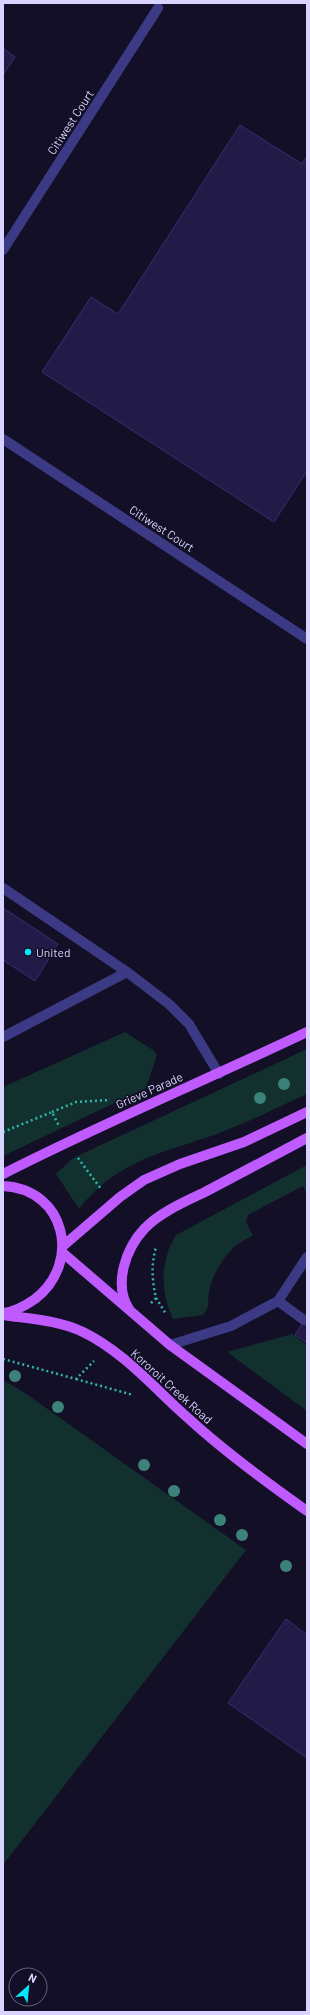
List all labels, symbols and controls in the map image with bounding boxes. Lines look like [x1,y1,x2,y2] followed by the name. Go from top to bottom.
[44,87,96,157] street label: Citiwest Court
[127,502,197,554] street label: Citiwest Court
[36,945,70,959] place label: United
[23,947,33,957] marker: United
[113,1069,185,1111] street label: Grieve Parade
[128,1346,216,1426] street label: Kororoit Creek Road
[8,1967,48,2007] north arrow
[27,1970,39,1985] text: N

